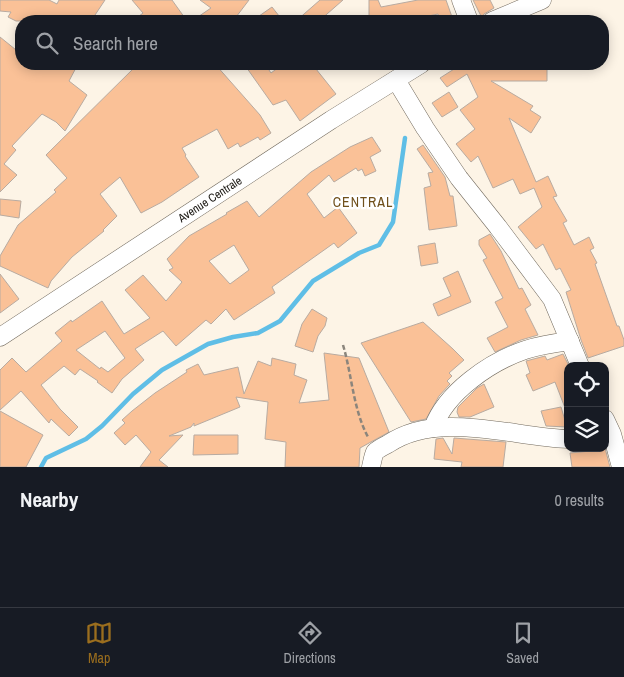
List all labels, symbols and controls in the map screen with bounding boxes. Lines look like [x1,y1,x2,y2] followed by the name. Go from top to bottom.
[15,15,609,70] search box
[33,29,61,57] icon: search
[73,30,158,56] text: Search here
[174,173,245,227] street label: Avenue Centrale
[333,193,393,211] district label: CENTRAL
[564,362,609,452] map controls
[564,362,609,407] button: locate
[564,407,609,452] button: layers
[20,485,78,514] text: Nearby
[554,489,604,511] text: 0 results
[85,619,113,667] tab: Map
[284,619,336,667] tab: Directions
[506,619,539,667] tab: Saved

